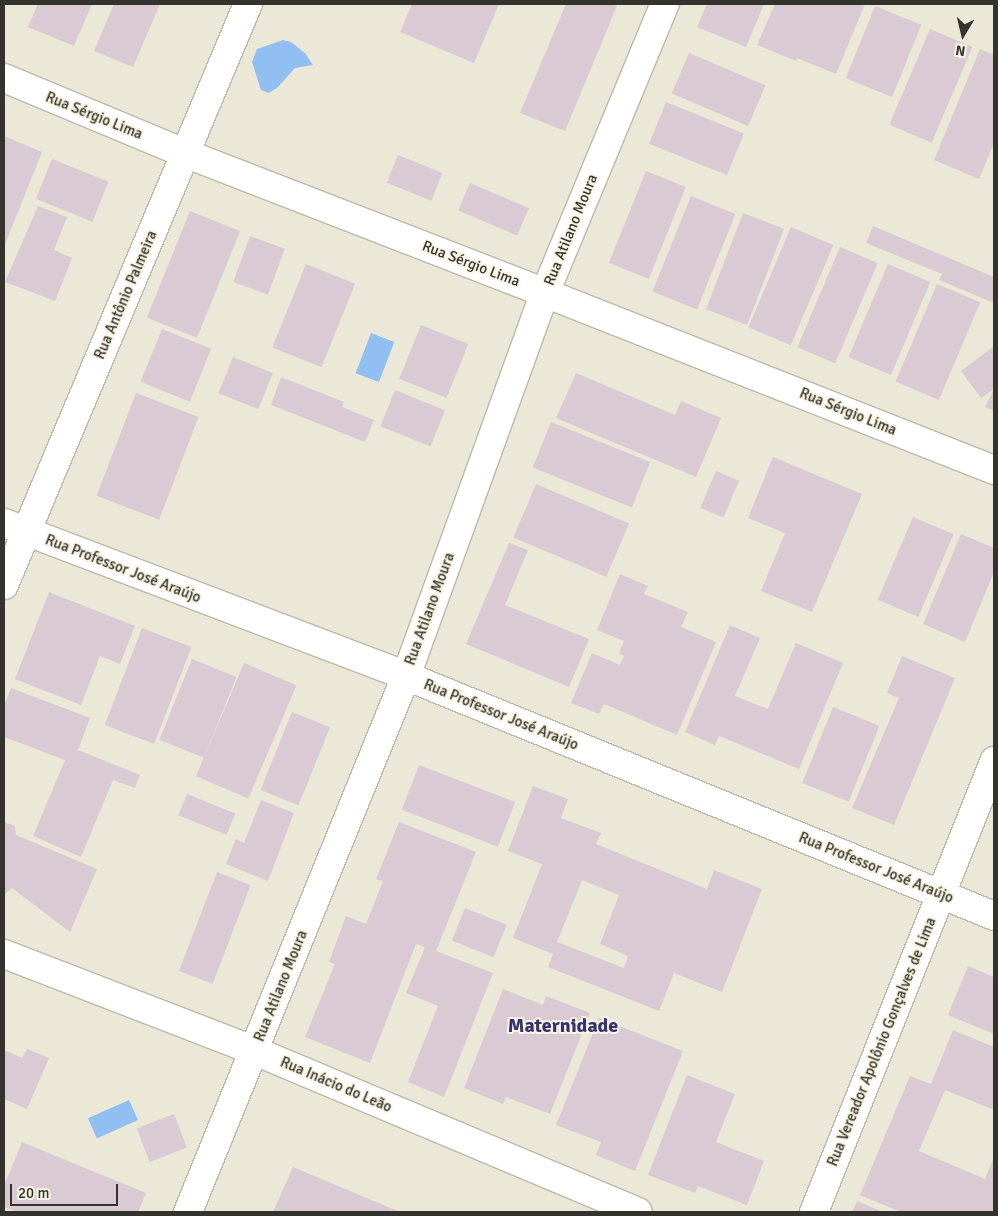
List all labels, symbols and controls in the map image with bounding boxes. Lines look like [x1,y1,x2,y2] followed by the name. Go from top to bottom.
[938,10,988,60] north arrow
[954,41,967,59] text: N
[43,88,145,144] street label: Rua Sérgio Lima
[540,172,602,288] street label: Rua Atilano Moura
[91,228,161,362] street label: Rua Antônio Palmeira
[420,237,522,291] street label: Rua Sérgio Lima
[797,384,899,440] street label: Rua Sérgio Lima
[43,531,203,607] street label: Rua Professor José Araújo
[401,550,459,668] street label: Rua Atilano Moura
[421,676,581,754] street label: Rua Professor José Araújo
[796,829,956,907] street label: Rua Professor José Araújo
[824,915,940,1169] street label: Rua Vereador Apolônio Gonçalves de Lima
[250,928,312,1044] street label: Rua Atilano Moura
[508,1013,618,1037] district label: Maternidade
[277,1053,395,1117] street label: Rua Inácio do Leão
[12,1174,120,1206] scale bar
[18,1184,49,1202] text: 20 m

